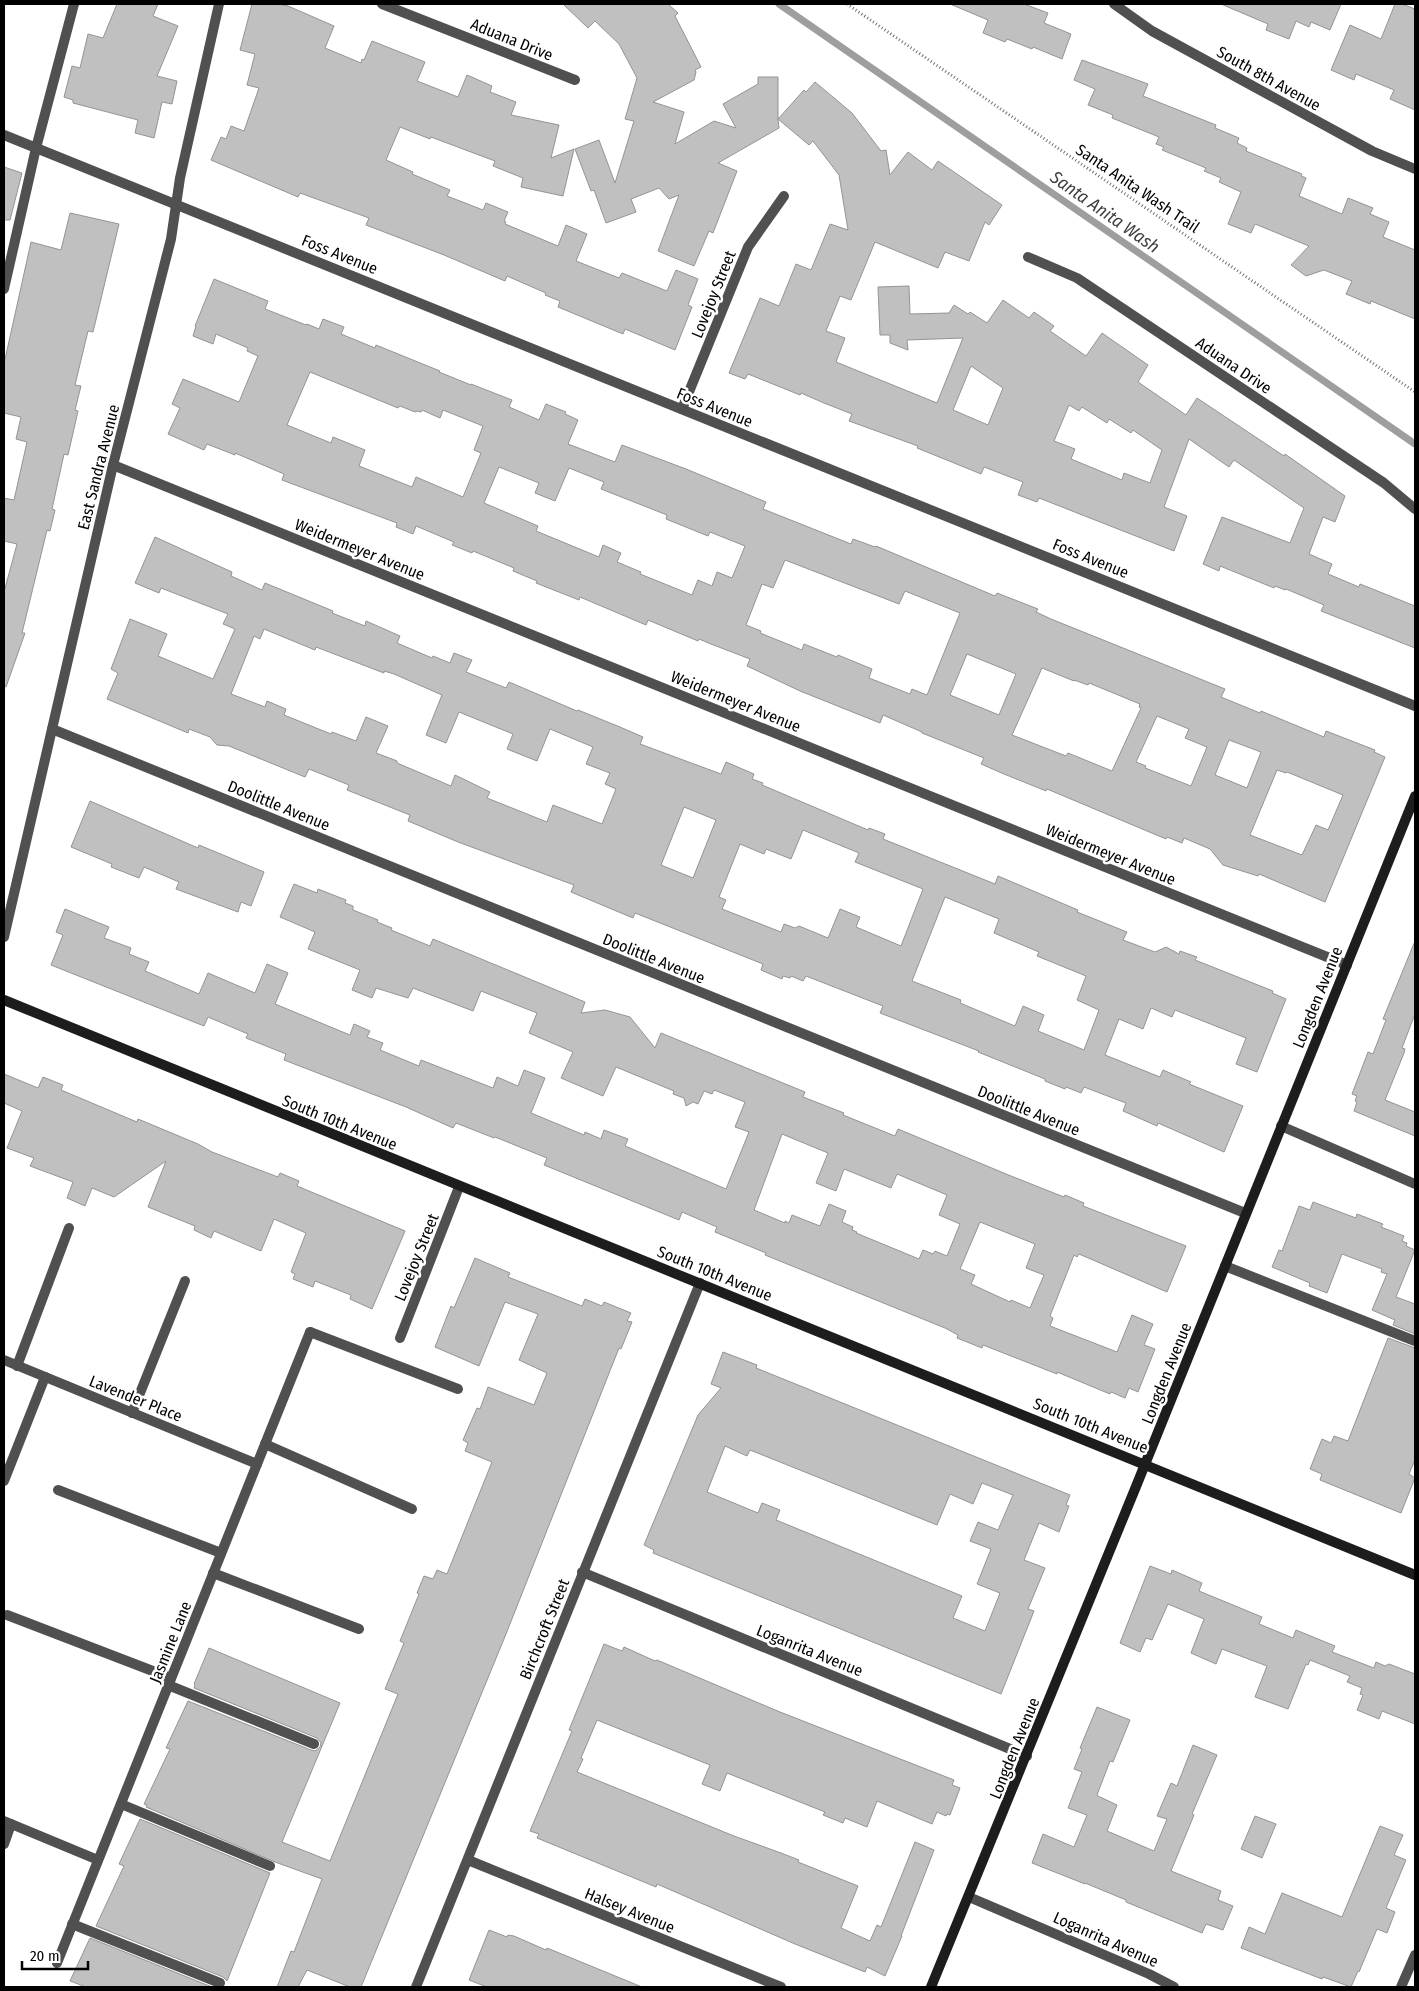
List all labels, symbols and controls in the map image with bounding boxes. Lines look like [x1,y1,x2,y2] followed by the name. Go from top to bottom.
[468,14,556,65] street label: Aduana Drive
[1214,42,1324,115] street label: South 8th Avenue
[1073,140,1203,236] street label: Santa Anita Wash Trail
[1046,166,1164,258] water label: Santa Anita Wash
[299,231,381,278] street label: Foss Avenue
[687,247,740,341] street label: Lovejoy Street
[1192,333,1275,398] street label: Aduana Drive
[674,384,756,431] street label: Foss Avenue
[74,402,123,532] street label: East Sandra Avenue
[292,515,428,584] street label: Weidermeyer Avenue
[1050,535,1132,582] street label: Foss Avenue
[668,667,804,736] street label: Weidermeyer Avenue
[225,776,333,835] street label: Doolittle Avenue
[1043,820,1179,889] street label: Weidermeyer Avenue
[600,929,708,988] street label: Doolittle Avenue
[1288,944,1346,1051] street label: Longden Avenue
[975,1081,1083,1140] street label: Doolittle Avenue
[280,1091,400,1154] street label: South 10th Avenue
[390,1210,443,1304] street label: Lovejoy Street
[655,1242,775,1305] street label: South 10th Avenue
[1137,1320,1195,1427] street label: Longden Avenue
[87,1371,185,1426] street label: Lavender Place
[1031,1394,1151,1457] street label: South 10th Avenue
[516,1575,574,1682] street label: Birchcroft Street
[145,1598,196,1686] street label: Jasmine Lane
[754,1620,866,1680] street label: Loganrita Avenue
[985,1695,1043,1802] street label: Longden Avenue
[582,1884,678,1937] street label: Halsey Avenue
[1050,1908,1161,1971] street label: Loganrita Avenue
[22,1938,89,1970] scale bar
[30,1947,60,1965] text: 20 m

